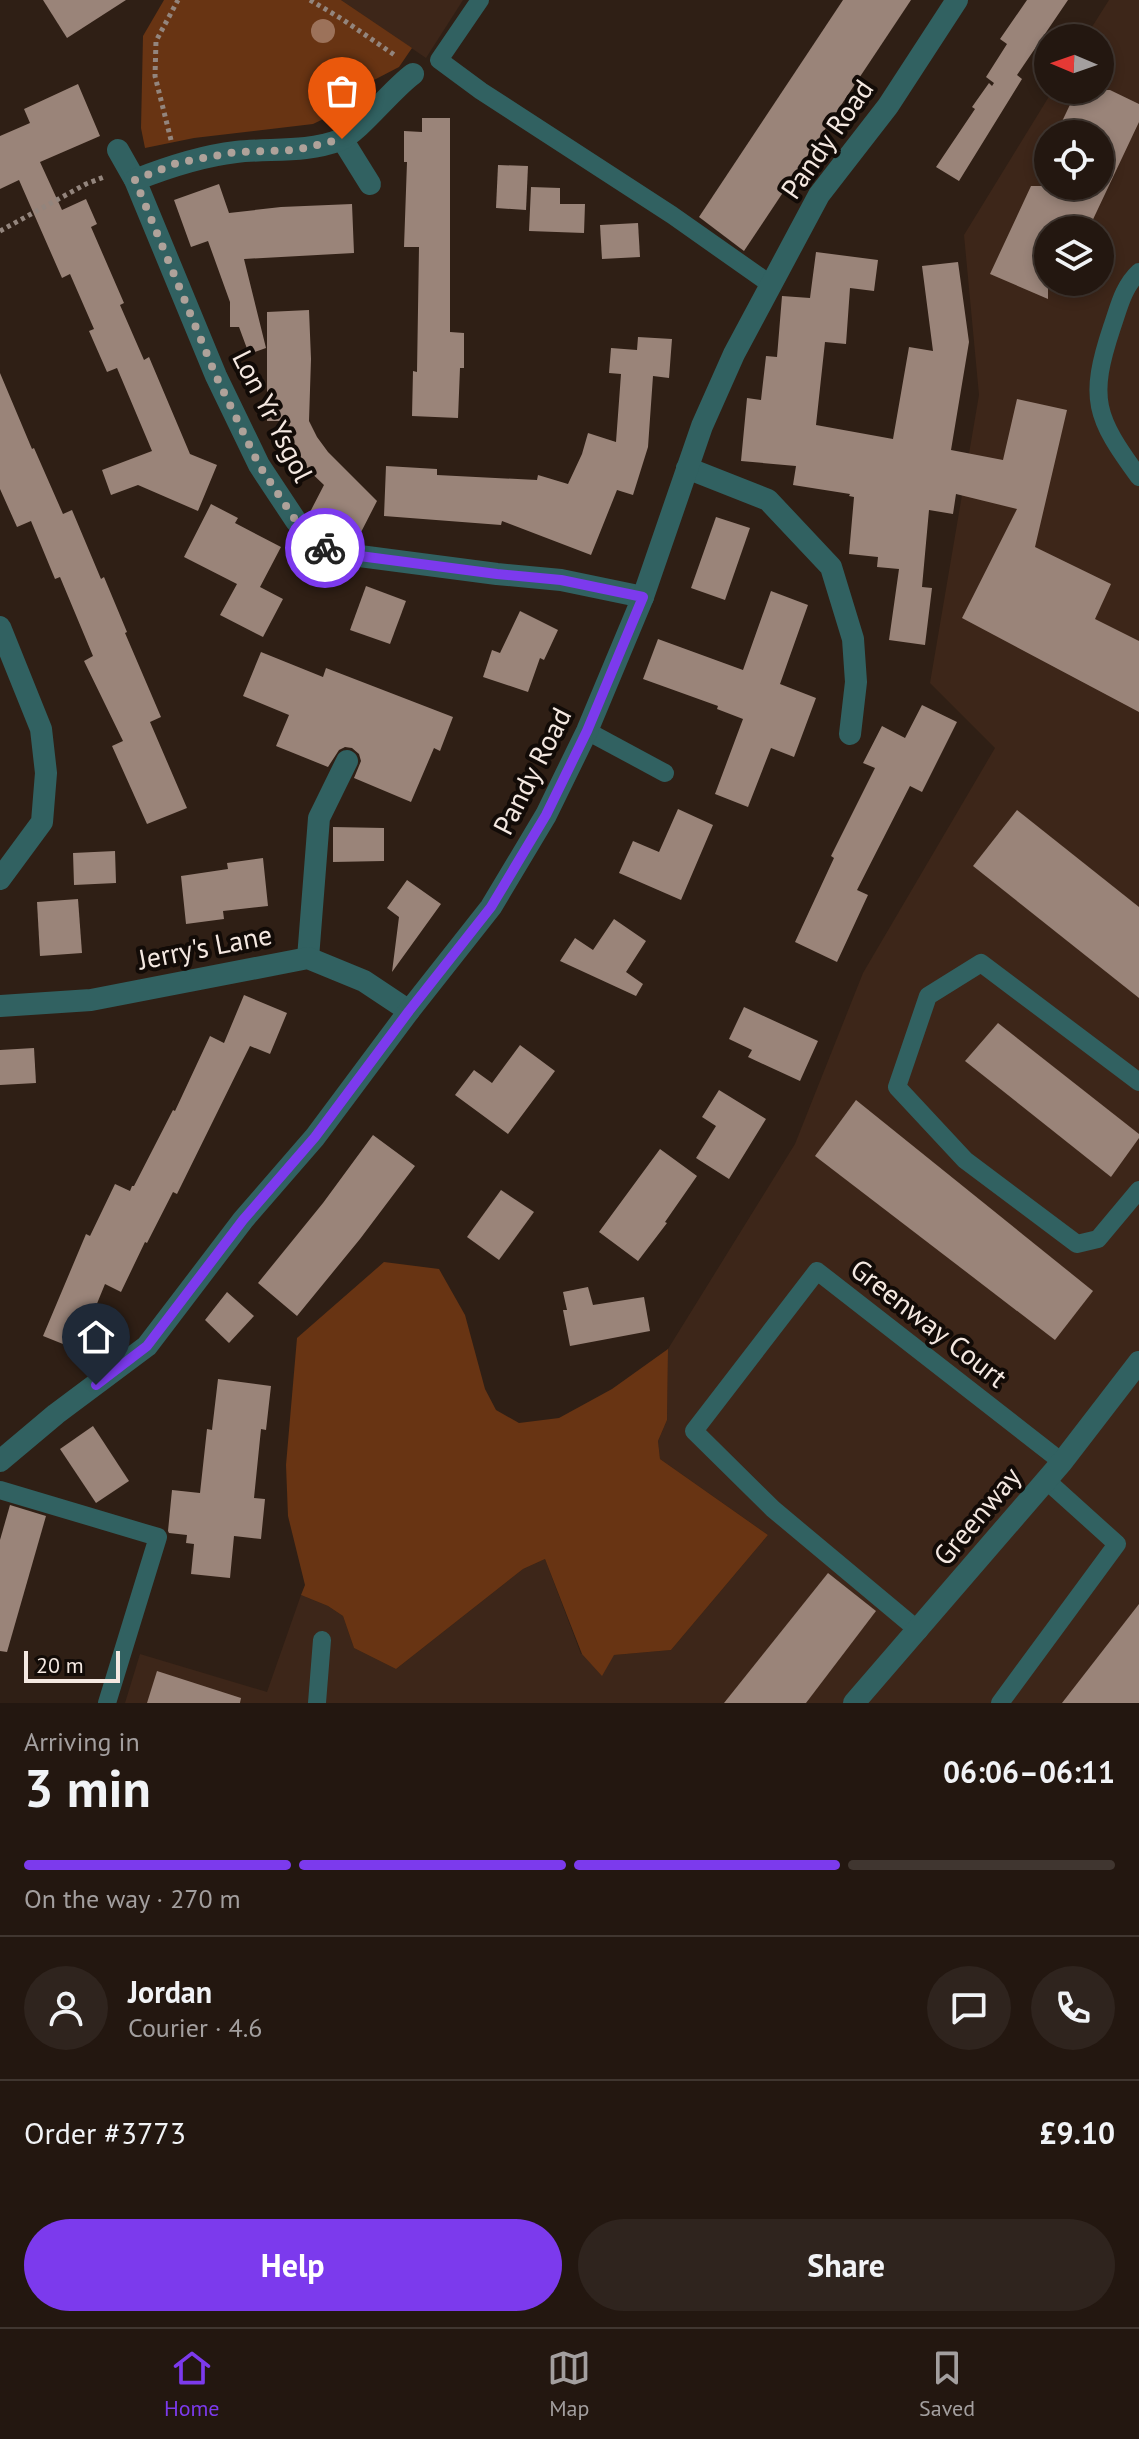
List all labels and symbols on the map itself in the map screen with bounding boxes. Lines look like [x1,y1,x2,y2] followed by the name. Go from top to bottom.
[1034,24,1114,104] north arrow
[308,57,376,139] pin
[772,72,881,206] street label: Pandy Road
[224,344,322,488] street label: Lon Yr Ysgol
[285,508,365,588] courier
[484,701,579,841] street label: Pandy Road
[134,915,275,978] street label: Jerry's Lane
[843,1250,1016,1396] street label: Greenway Court
[62,1303,130,1385] pin
[925,1459,1029,1573] street label: Greenway
[24,1647,120,1683] scale bar

